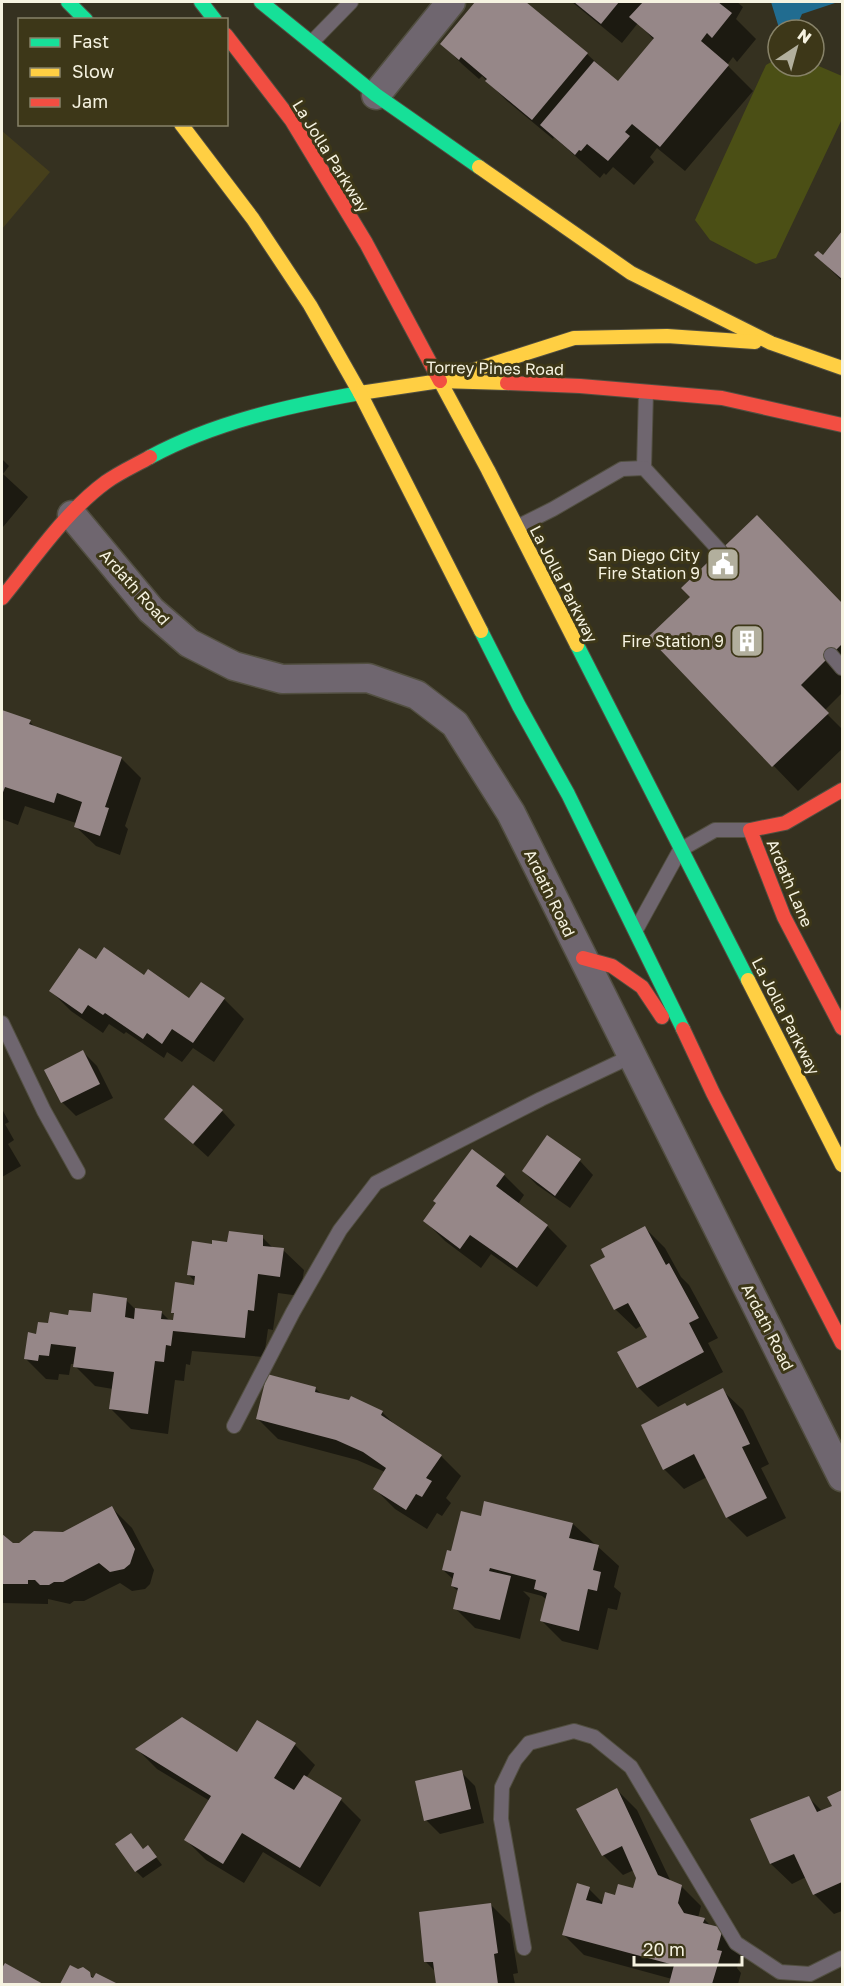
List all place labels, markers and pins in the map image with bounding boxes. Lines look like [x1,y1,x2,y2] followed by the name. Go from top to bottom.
[588,545,700,583] place label: San Diego City Fire Station 9
[705,546,741,582] public building icon: San Diego City Fire Station 9
[729,623,765,659] building icon: Fire Station 9
[622,631,724,651] place label: Fire Station 9

